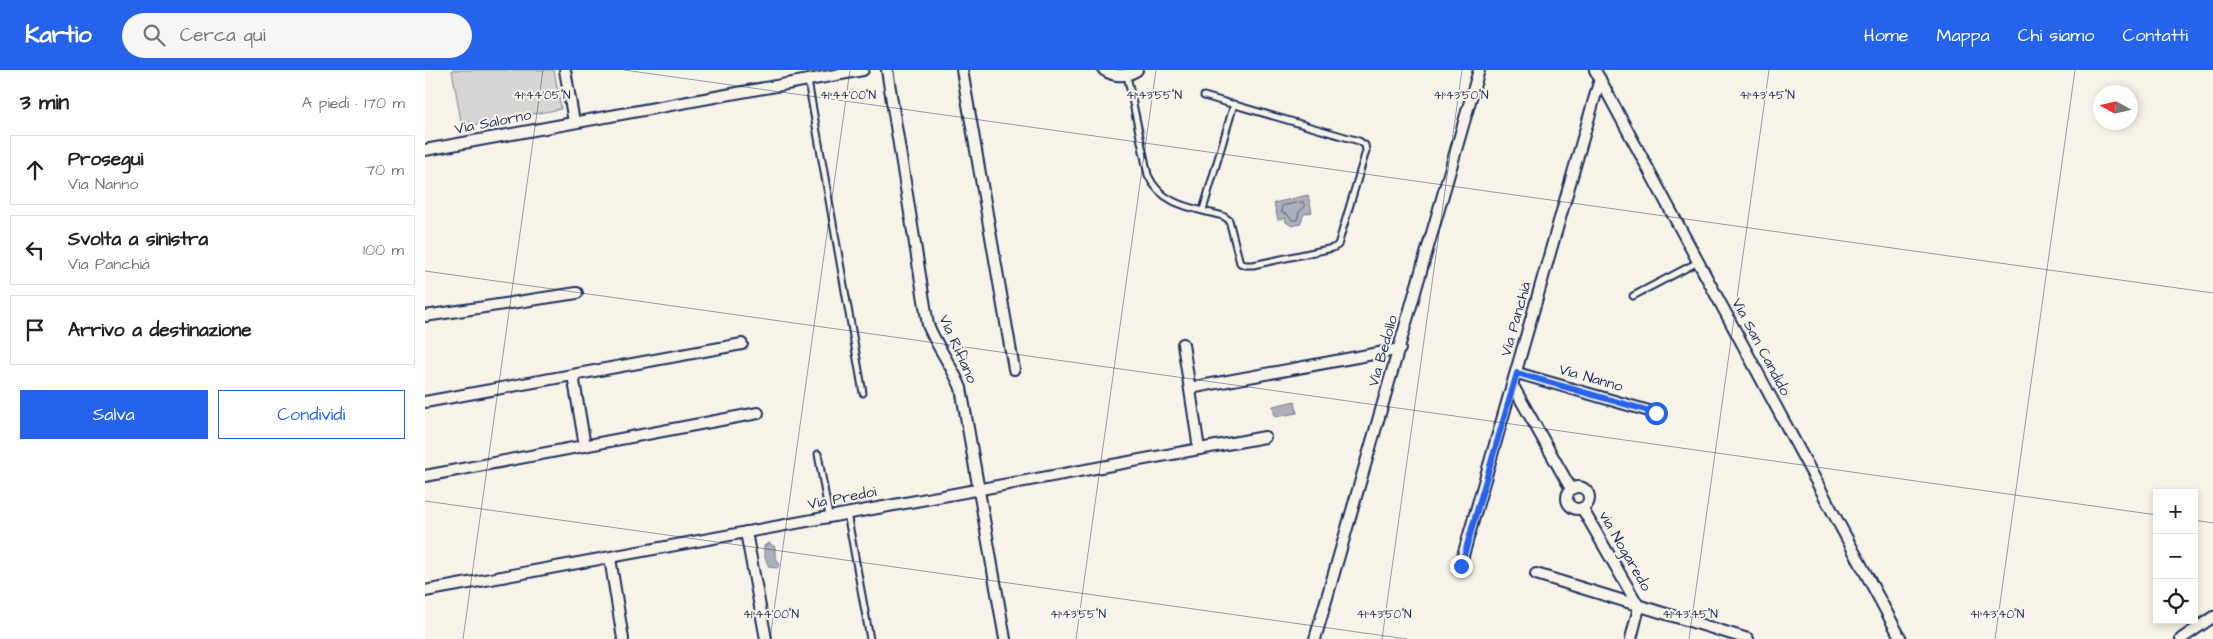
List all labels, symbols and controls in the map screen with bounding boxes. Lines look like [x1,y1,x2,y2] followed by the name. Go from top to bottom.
[122,13,472,58] search box
[25,18,92,52] text: Kartio
[140,21,168,49] icon: search
[180,22,266,49] text: Cerca qui
[1864,23,1909,48] text: Home
[1937,23,1990,48] text: Mappa
[2018,23,2094,48] text: Chi siamo
[2122,23,2188,48] text: Contatti
[2093,85,2138,130] north arrow
[513,87,571,104] text: 41°44'05"N
[820,87,877,104] text: 41°44'00"N
[1126,87,1182,104] text: 41°43'55"N
[1434,87,1489,104] text: 41°43'50"N
[1739,87,1795,104] text: 41°43'45"N
[20,88,69,117] text: 3 min
[302,92,405,114] text: A piedi · 170 m
[453,104,534,140] street label: Via Salorno
[68,146,143,173] text: Prosegui
[21,156,49,184] icon: ahead
[365,159,404,181] text: 70 m
[68,173,138,195] text: Via Nanno
[68,226,208,253] text: Svolta a sinistra
[21,236,49,264] icon: left
[363,239,404,261] text: 100 m
[68,253,150,275] text: Via Panchià
[1495,279,1537,359] street label: Via Panchià
[1726,294,1796,400] street label: Via San Candido
[934,311,983,387] street label: Via Rifiano
[1363,312,1403,389] street label: Via Bedollo
[21,316,49,344] icon: arrive
[68,317,251,344] text: Arrivo a destinazione
[1556,359,1626,397] street label: Via Nanno
[20,390,208,439] button: Salva
[218,390,405,439] button: Condividi
[1645,402,1668,425] route start
[806,481,879,515] street label: Via Predoi
[2153,489,2198,624] map controls
[2153,489,2198,534] button: +
[1593,507,1657,596] street label: via Nogaredo
[2153,534,2198,579] button: −
[1450,555,1473,578] route end
[2153,579,2198,624] button: locate
[743,606,800,623] text: 41°44'00"N
[1050,606,1106,623] text: 41°43'55"N
[1357,606,1412,623] text: 41°43'50"N
[1662,606,1718,623] text: 41°43'45"N
[1970,606,2025,623] text: 41°43'40"N

